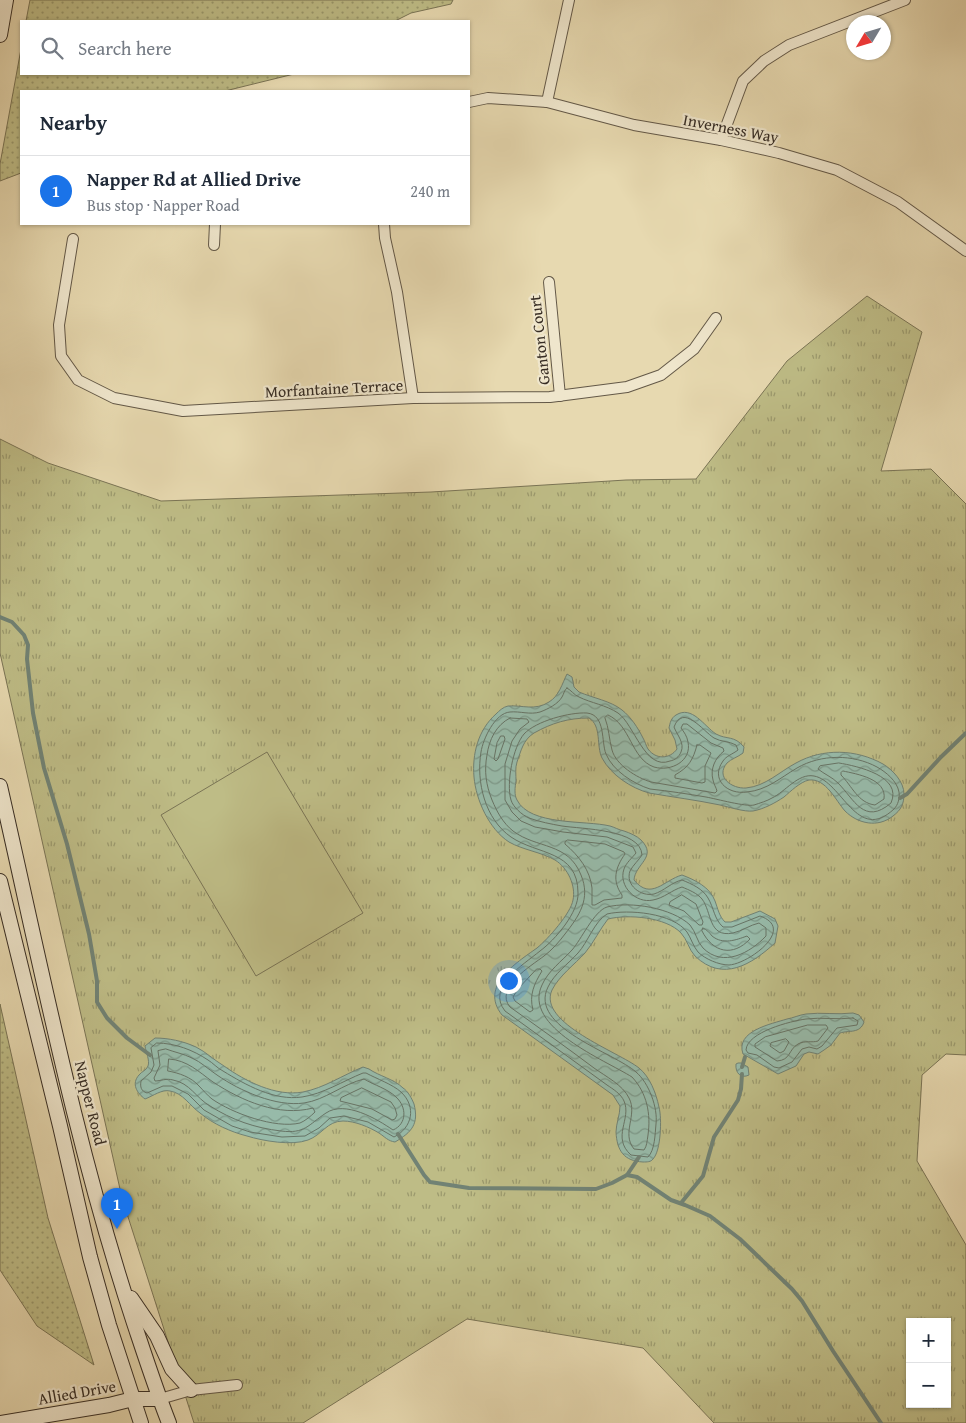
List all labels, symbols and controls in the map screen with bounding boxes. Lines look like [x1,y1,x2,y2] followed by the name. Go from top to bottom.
[846,15,891,60] north arrow
[20,20,470,75] search box
[38,34,66,62] icon: search
[78,34,172,62] text: Search here
[40,107,107,138] text: Nearby
[681,107,781,149] street label: Inverness Way
[87,165,301,193] text: Napper Rd at Allied Drive
[52,179,60,203] text: 1
[410,179,450,203] text: 240 m
[87,193,240,217] text: Bus stop · Napper Road
[522,294,556,386] street label: Ganton Court
[264,372,404,404] street label: Morfantaine Terrace
[496,968,522,994] your location
[69,1058,113,1148] street label: Napper Road
[101,1188,133,1229] pin: 1
[906,1318,951,1408] map controls
[906,1318,951,1363] button: +
[906,1363,951,1408] button: −
[36,1373,118,1411] street label: Allied Drive

